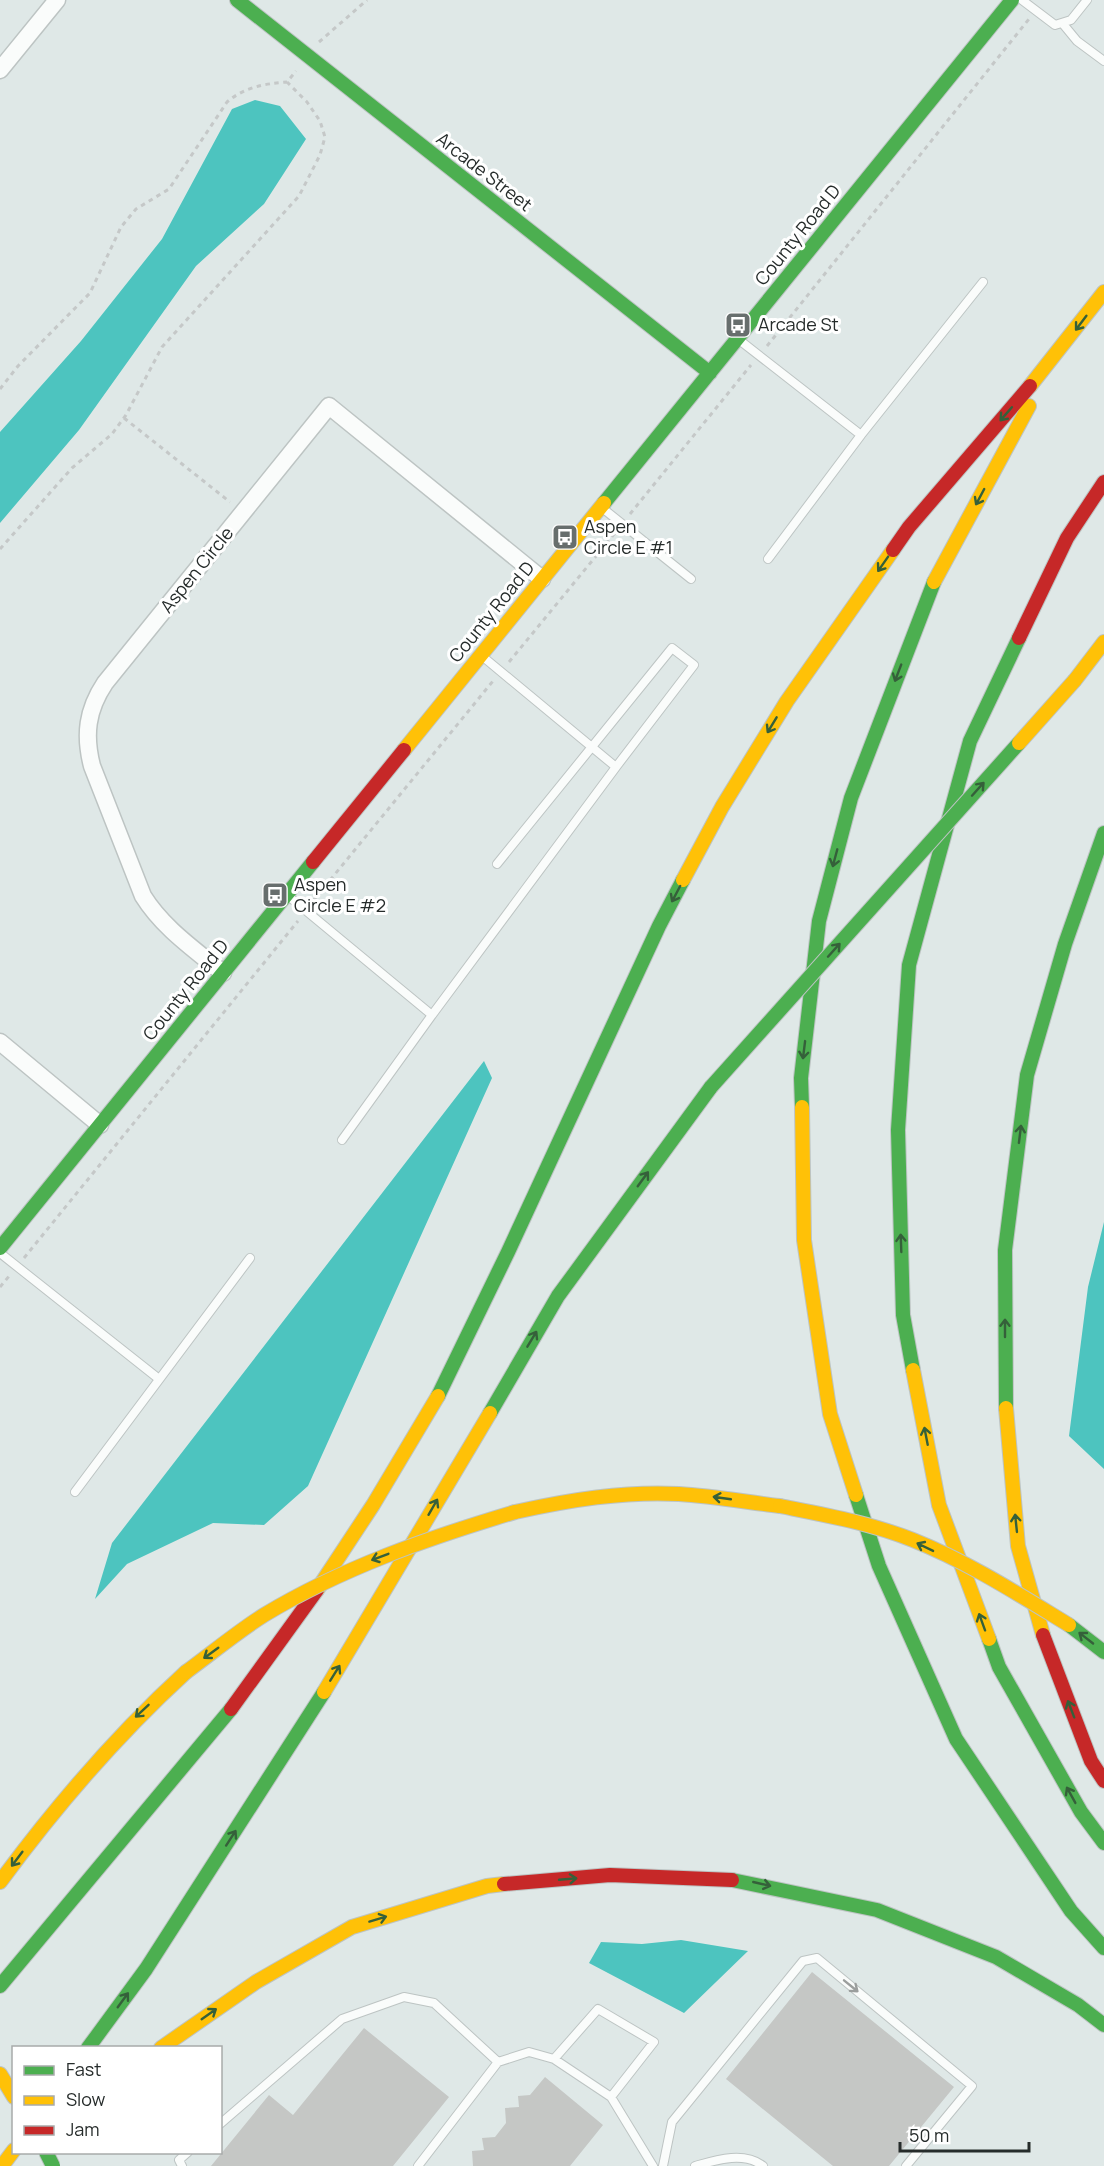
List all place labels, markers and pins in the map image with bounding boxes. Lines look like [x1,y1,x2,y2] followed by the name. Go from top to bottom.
[723,310,753,340] bus stop icon: Arcade St
[758,312,839,336] place label: Arcade St
[584,514,673,559] place label: Aspen Circle E #1
[550,522,580,552] bus stop icon: Aspen Circle E #1
[294,872,386,917] place label: Aspen Circle E #2
[260,880,290,910] bus stop icon: Aspen Circle E #2

